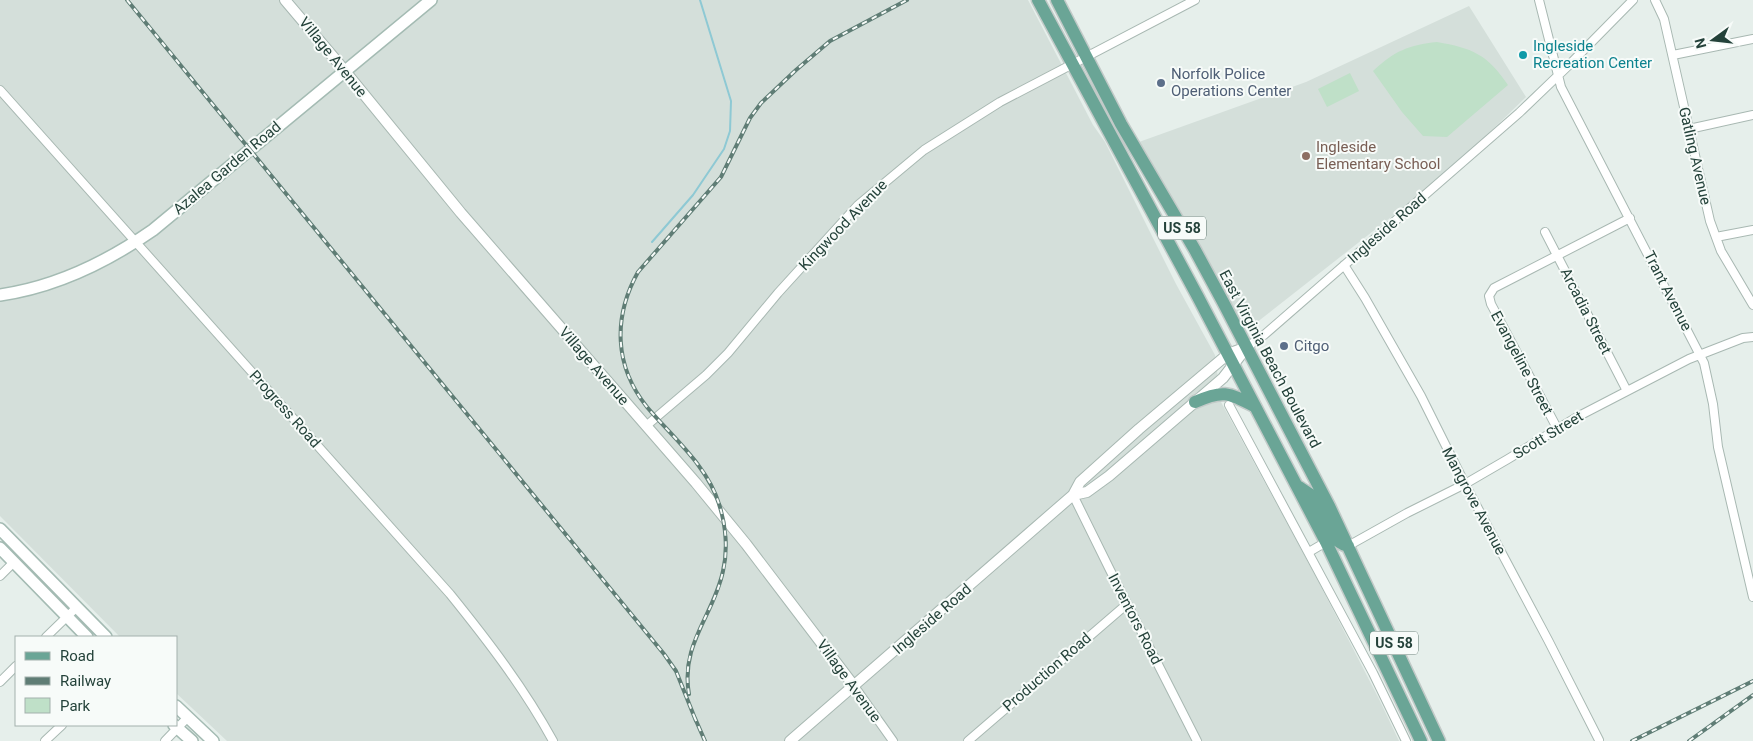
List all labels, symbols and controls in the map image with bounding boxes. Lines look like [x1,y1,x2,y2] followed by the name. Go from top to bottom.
[295,13,371,101] street label: Village Avenue
[1688,15,1738,65] north arrow
[1533,37,1652,72] place label: Ingleside Recreation Center
[1691,37,1709,50] text: N
[1517,49,1529,61] marker: Ingleside Recreation Center
[1171,65,1291,100] place label: Norfolk Police Operations Center
[1155,77,1167,89] marker: Norfolk Police Operations Center
[1675,105,1715,207] street label: Gatling Avenue
[169,118,285,218] street label: Azalea Garden Road
[1316,138,1440,173] place label: Ingleside Elementary School
[1300,150,1312,162] marker: Ingleside Elementary School
[795,176,891,274] street label: Kingwood Avenue
[1344,189,1430,267] street label: Ingleside Road
[1158,217,1206,240] road number: US 58
[1640,248,1696,334] street label: Trant Avenue
[1557,265,1615,357] street label: Arcadia Street
[1215,267,1325,451] street label: East Virginia Beach Boulevard
[1487,308,1557,418] street label: Evangeline Street
[555,323,633,409] street label: Village Avenue
[1294,337,1329,355] place label: Citgo
[1278,340,1290,352] marker: Citgo
[246,367,324,451] street label: Progress Road
[1510,407,1586,463] street label: Scott Street
[1438,444,1510,558] street label: Mangrove Avenue
[1104,570,1166,668] street label: Inventors Road
[889,580,975,658] street label: Ingleside Road
[999,629,1095,715] street label: Production Road
[1370,632,1418,654] road number: US 58
[15,636,178,726] legend
[813,636,885,726] street label: Village Avenue
[60,647,94,665] text: Road
[60,672,111,690] text: Railway
[60,697,91,715] text: Park

